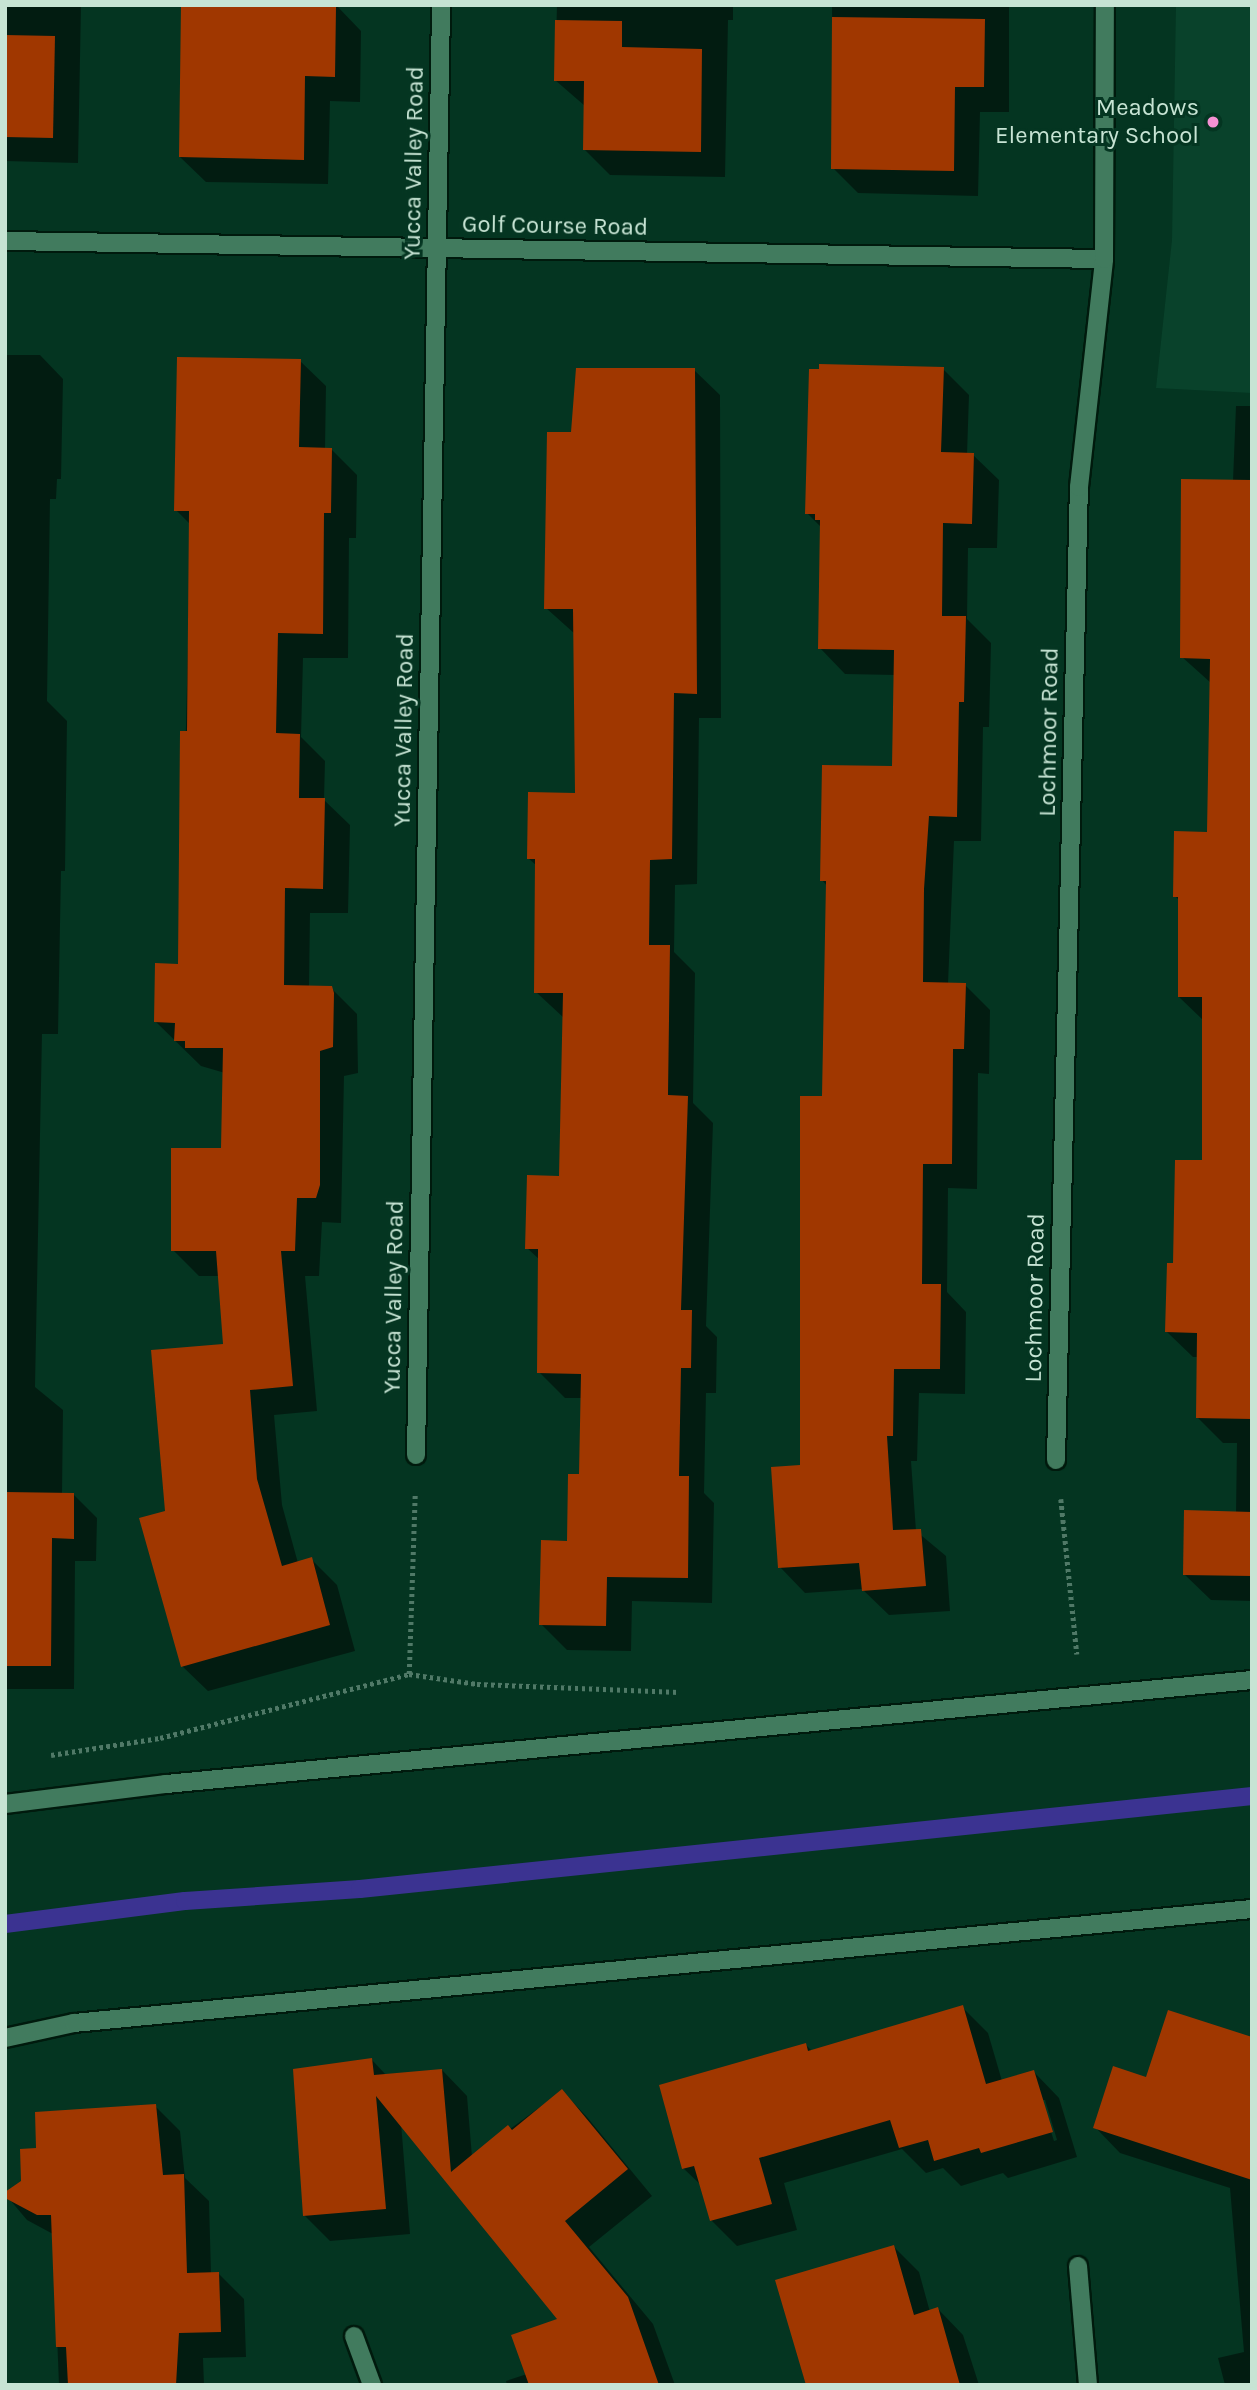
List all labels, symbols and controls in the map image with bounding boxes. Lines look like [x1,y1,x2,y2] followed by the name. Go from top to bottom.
[398,66,430,260] street label: Yucca Valley Road
[995,94,1199,150] place label: Meadows Elementary School
[1205,114,1221,130] marker: Meadows Elementary School
[462,210,648,242] street label: Golf Course Road
[388,633,420,827] street label: Yucca Valley Road
[1033,647,1065,817] street label: Lochmoor Road
[378,1200,410,1394] street label: Yucca Valley Road
[1019,1213,1051,1383] street label: Lochmoor Road

